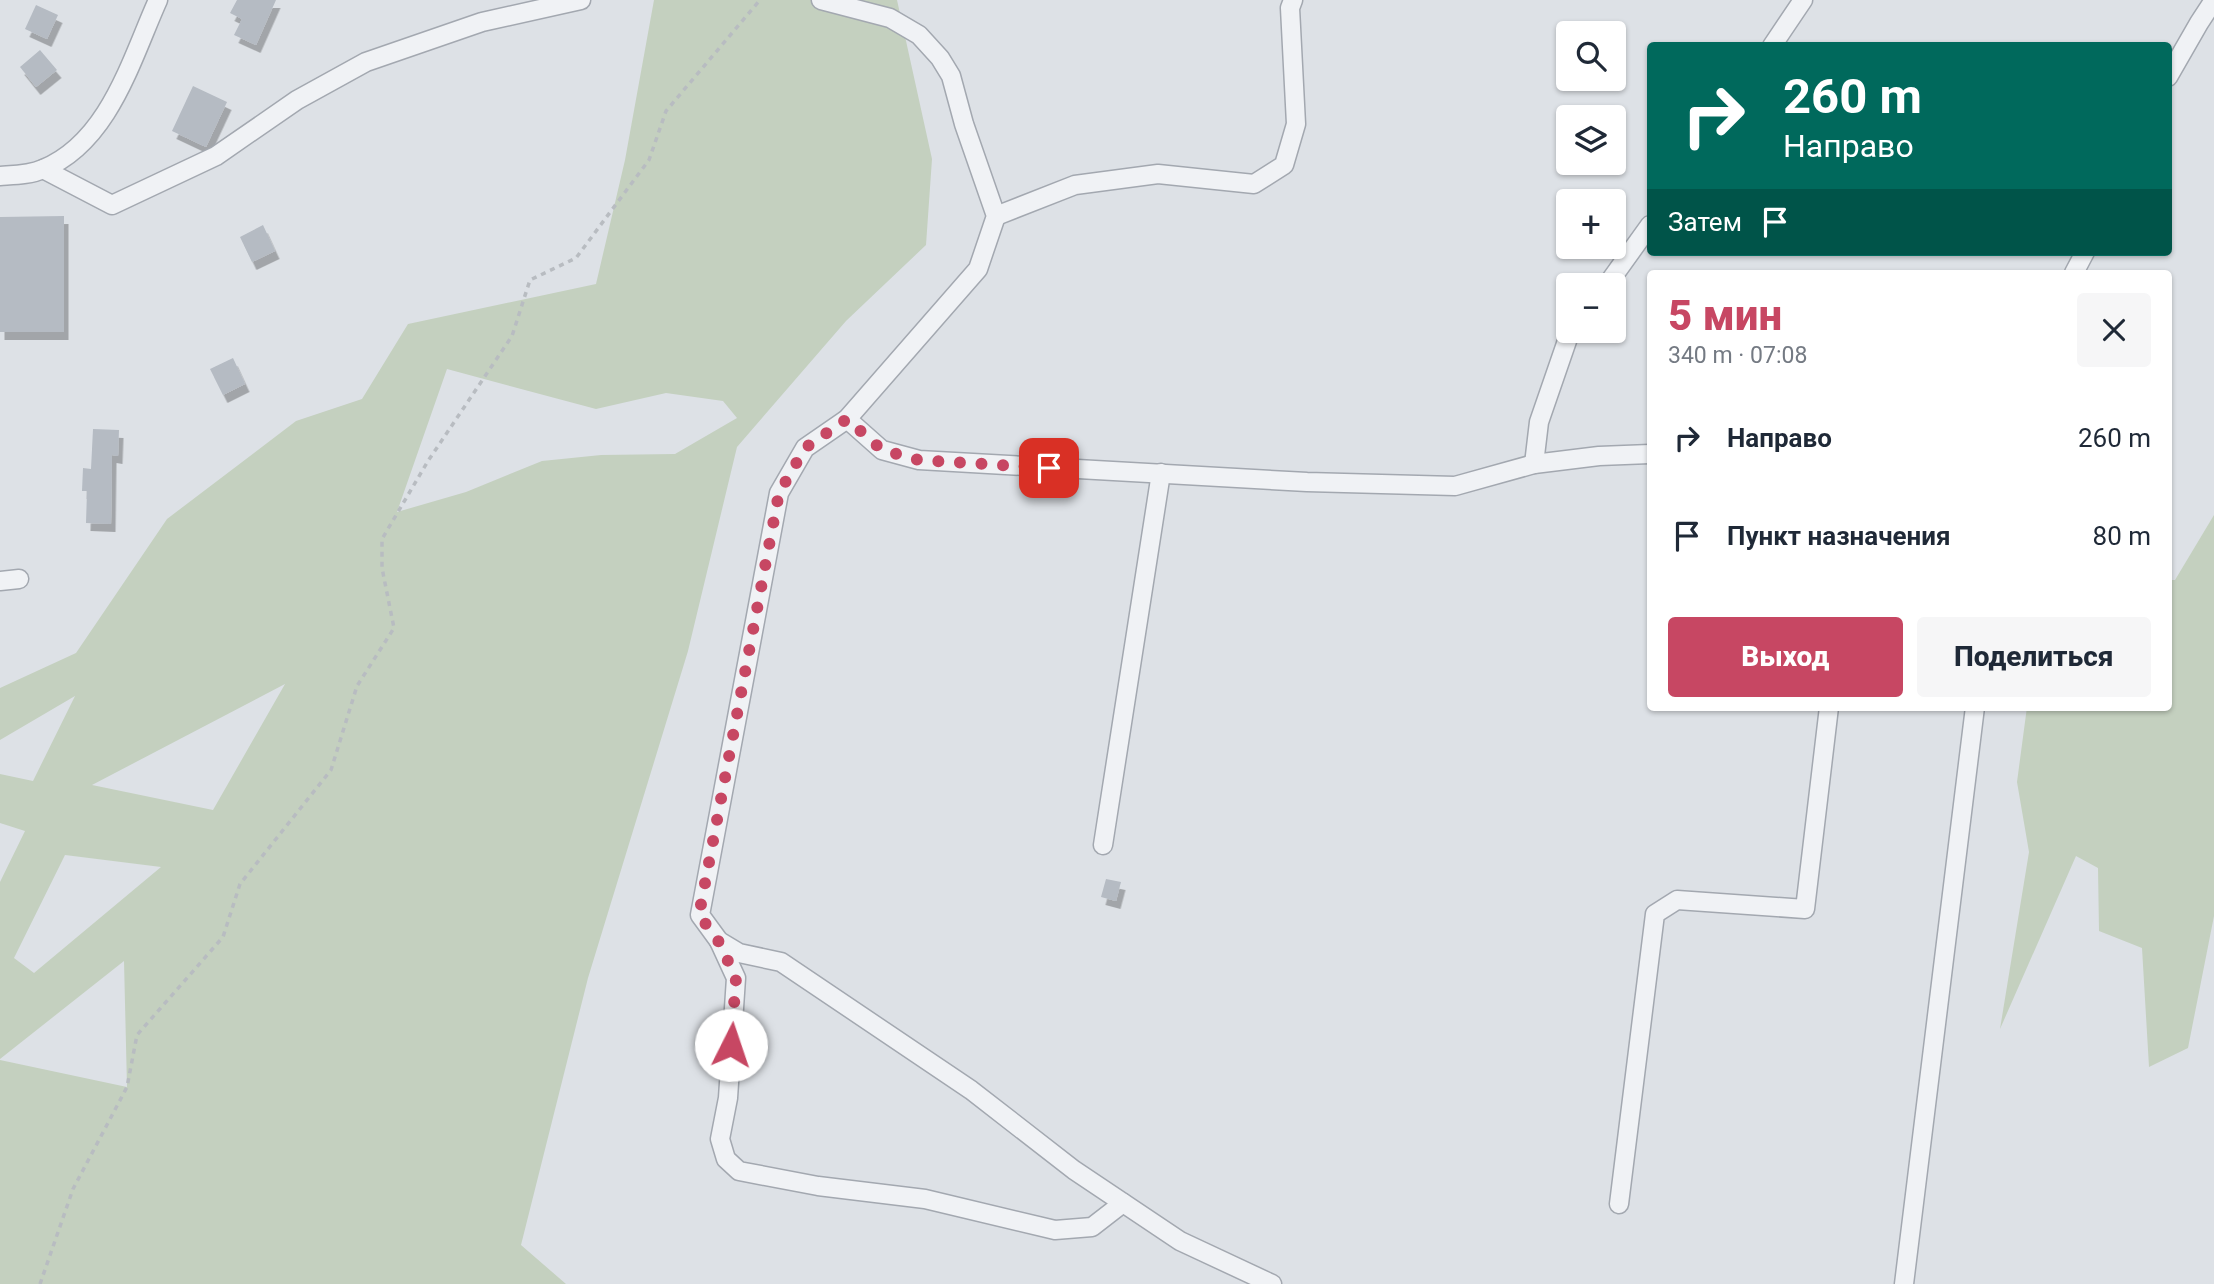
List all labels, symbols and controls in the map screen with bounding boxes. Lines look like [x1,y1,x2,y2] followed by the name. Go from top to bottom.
[1556,21,1626,343] map controls
[1556,21,1626,91] button: search
[1783,68,1922,125] text: 260 m
[1668,70,1759,161] icon: right
[1556,105,1626,175] button: layers
[1783,127,1914,165] text: Направо
[1556,189,1626,259] button: +
[1756,203,1794,241] icon: arrive
[1668,207,1742,237] text: Затем
[1556,273,1626,343] button: −
[1668,291,1782,340] text: 5 мин
[2077,293,2151,367] button: close
[1668,342,1807,369] text: 340 m · 07:08
[1668,419,1706,457] icon: right
[1727,423,1832,453] text: Направо
[2078,423,2151,453] text: 260 m
[1019,438,1079,498] pin
[1030,449,1068,487] icon: arrive
[1668,517,1706,555] icon: arrive
[1727,521,1951,551] text: Пункт назначения
[2093,521,2151,551] text: 80 m
[1668,617,1903,697] button: Выход
[1917,617,2151,697] button: Поделиться
[694,1008,768,1082] position arrow

